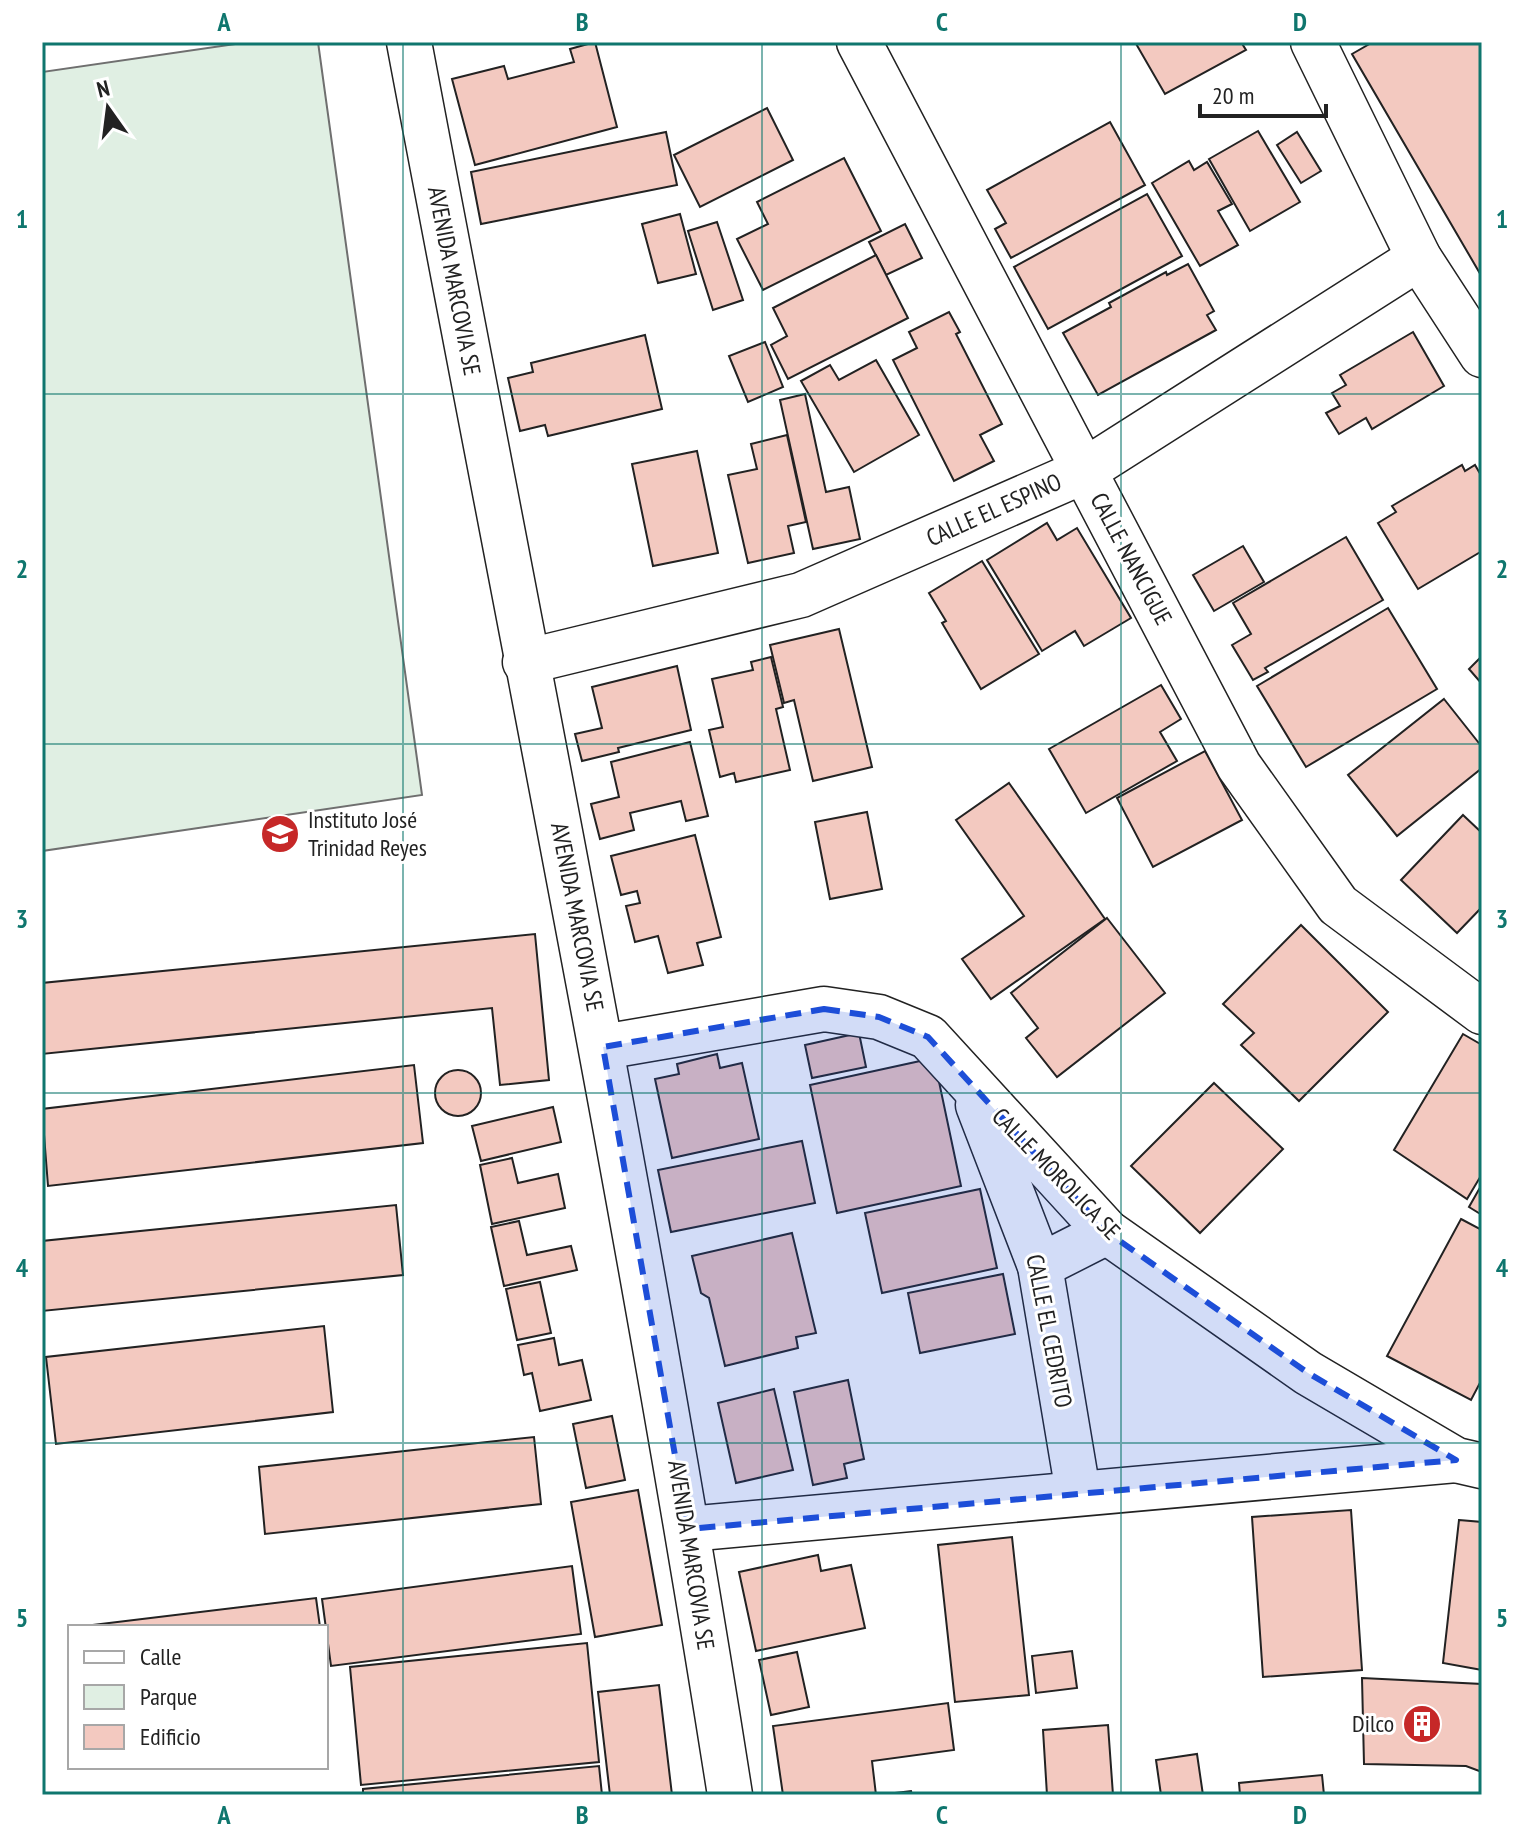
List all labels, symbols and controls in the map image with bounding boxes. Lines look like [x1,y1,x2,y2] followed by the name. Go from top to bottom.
[216,5,231,38] text: A
[576,5,589,38] text: B
[936,5,948,38] text: C
[1293,5,1307,38] text: D
[68,68,148,148] north arrow
[1200,68,1326,118] scale bar
[94,74,112,104] text: N
[1212,80,1254,111] text: 20 m
[421,184,488,378] street label: AVENIDA MARCOVIA SE
[16,202,28,235] text: 1
[1496,202,1508,235] text: 1
[921,466,1066,553] street label: CALLE EL ESPINO
[1084,487,1179,630] street label: CALLE NANCIGUE
[16,552,28,585] text: 2
[1496,552,1508,585] text: 2
[308,804,427,863] place label: Instituto José Trinidad Reyes
[259,813,301,855] school or university icon: Instituto José Trinidad Reyes
[544,820,611,1014] street label: AVENIDA MARCOVIA SE
[16,902,28,935] text: 3
[1496,902,1508,935] text: 3
[986,1101,1127,1246] street label: CALLE MOROLICA SE
[16,1251,29,1284] text: 4
[1496,1251,1509,1284] text: 4
[1019,1252,1080,1410] street label: CALLE EL CEDRITO
[661,1458,722,1652] street label: AVENIDA MARCOVIA SE
[16,1601,28,1634] text: 5
[1496,1601,1508,1634] text: 5
[68,1625,328,1769] legend
[140,1641,181,1672] text: Calle
[140,1681,197,1712] text: Parque
[1401,1703,1443,1745] building icon: Dilco
[1352,1708,1394,1739] place label: Dilco
[140,1721,201,1752] text: Edificio
[216,1798,231,1831] text: A
[576,1798,589,1831] text: B
[936,1798,948,1831] text: C
[1293,1798,1307,1831] text: D

